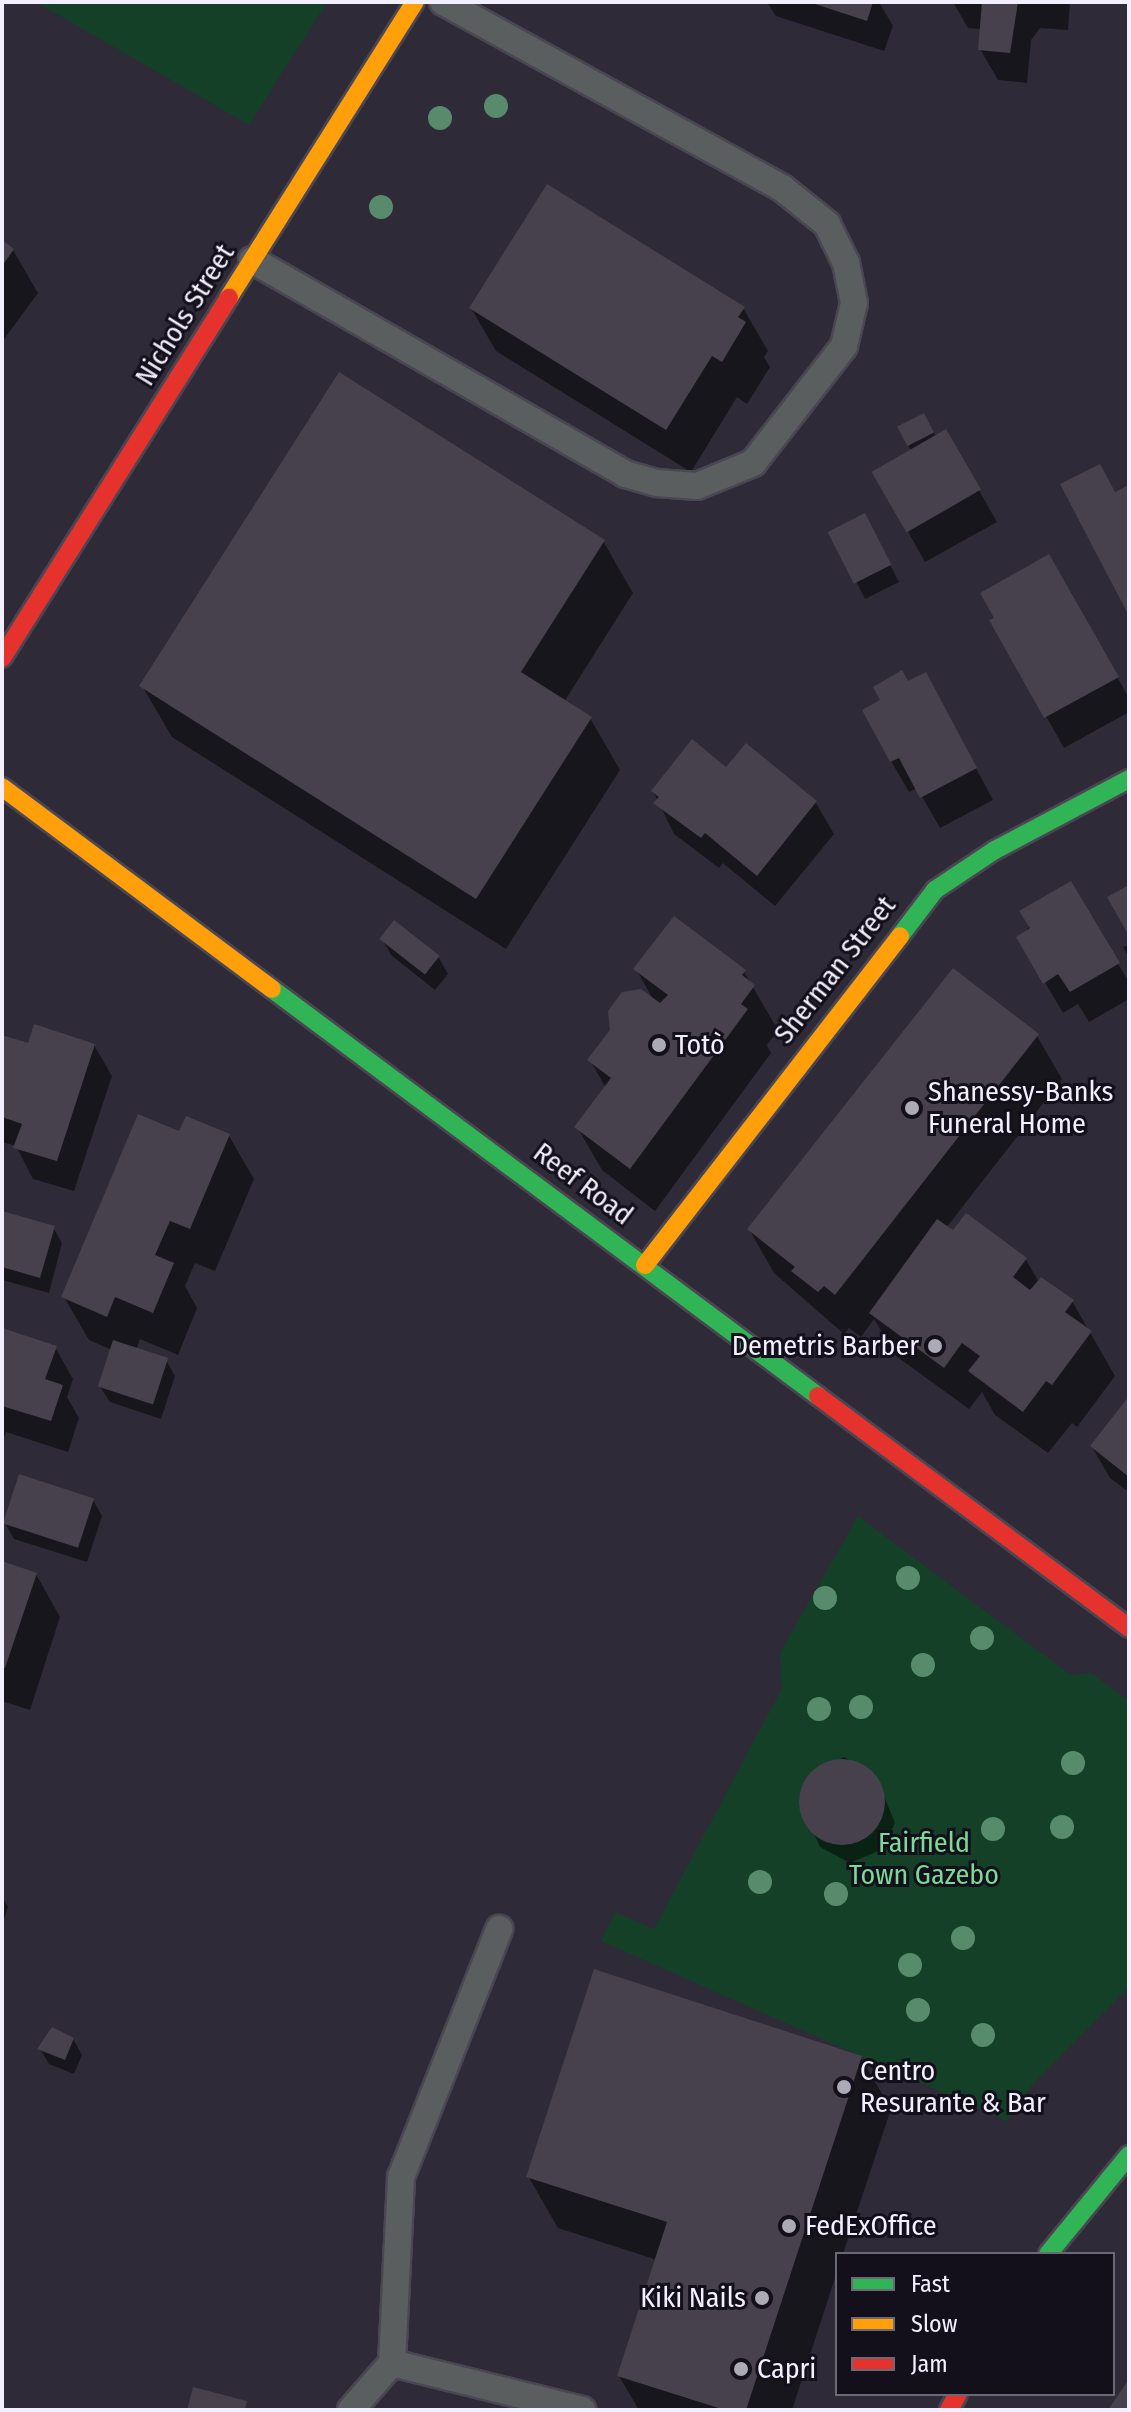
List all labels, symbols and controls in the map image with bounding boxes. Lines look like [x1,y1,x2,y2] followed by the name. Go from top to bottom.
[128,238,242,392] street label: Nichols Street
[767,890,903,1050] street label: Sherman Street
[675,1028,725,1062] place label: Totò
[650,1036,668,1054] marker: Totò
[928,1075,1113,1141] place label: Shanessy-Banks Funeral Home
[903,1099,921,1117] marker: Shanessy-Banks Funeral Home
[527,1136,639,1232] street label: Reef Road
[732,1329,919,1363] place label: Demetris Barber
[926,1337,944,1355] marker: Demetris Barber
[849,1826,999,1892] park label: Fairfield Town Gazebo
[860,2054,1046,2120] place label: Centro Resurante & Bar
[835,2078,853,2096] marker: Centro Resurante & Bar
[805,2209,937,2243] place label: FedExOffice
[780,2217,798,2235] marker: FedExOffice
[835,2252,1115,2396] legend
[911,2270,950,2298] text: Fast
[640,2281,746,2315] place label: Kiki Nails
[753,2289,771,2307] marker: Kiki Nails
[911,2310,957,2338] text: Slow
[911,2350,948,2378] text: Jam
[757,2352,816,2386] place label: Capri
[732,2360,750,2378] marker: Capri

